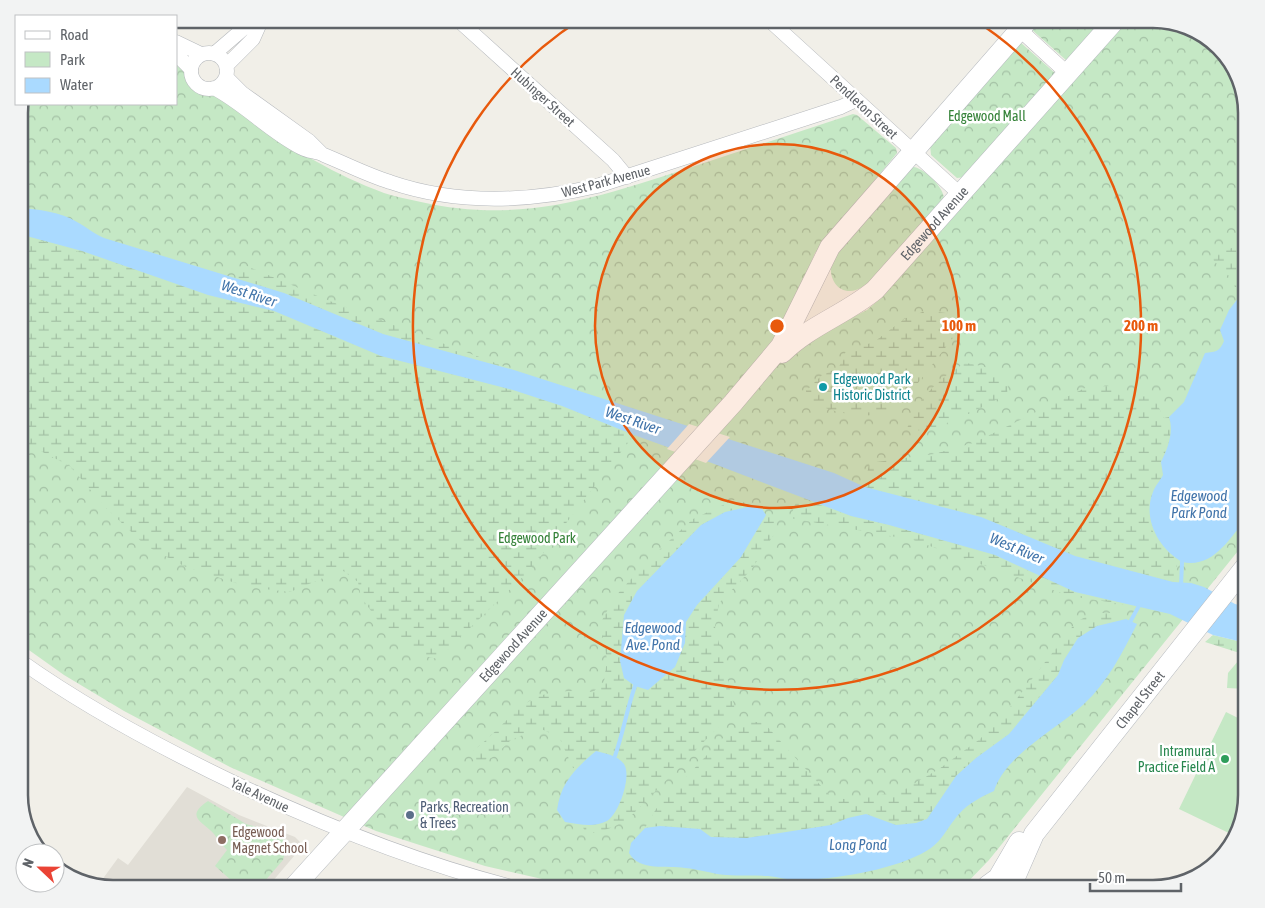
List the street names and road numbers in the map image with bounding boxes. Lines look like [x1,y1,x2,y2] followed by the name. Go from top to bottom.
[508,64,578,130] street label: Hubinger Street
[827,72,901,142] street label: Pendleton Street
[560,161,652,201] street label: West Park Avenue
[897,183,971,263] street label: Edgewood Avenue
[476,605,550,685] street label: Edgewood Avenue
[1112,668,1168,732] street label: Chapel Street
[228,775,292,815] street label: Yale Avenue

